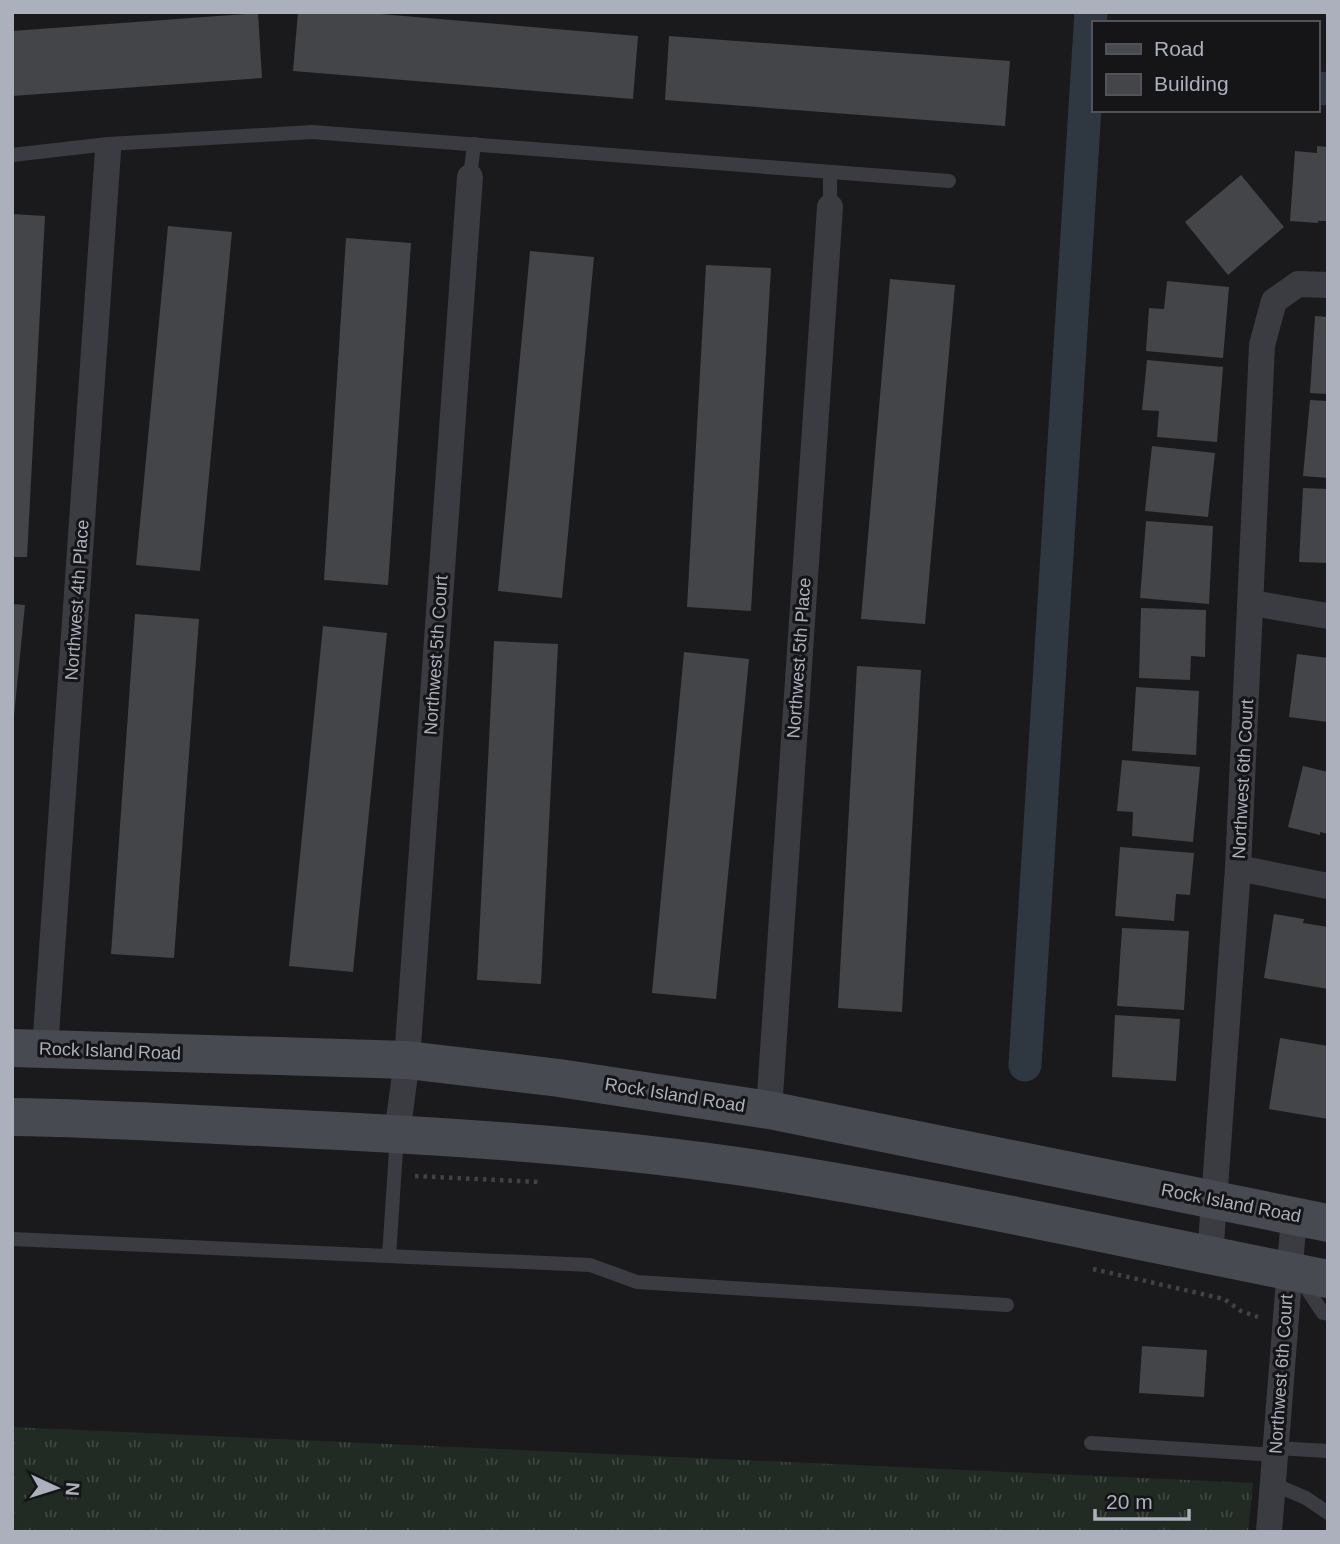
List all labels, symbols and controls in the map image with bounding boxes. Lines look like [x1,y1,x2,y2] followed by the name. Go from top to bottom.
[1092,21,1319,112] legend
[1154,37,1204,60] text: Road
[1154,72,1229,95] text: Building
[61,519,93,681] street label: Northwest 4th Place
[420,574,452,736] street label: Northwest 5th Court
[783,577,815,739] street label: Northwest 5th Place
[1229,699,1257,859] street label: Northwest 6th Court
[39,1039,181,1063] street label: Rock Island Road
[603,1074,747,1116] street label: Rock Island Road
[1159,1180,1303,1226] street label: Rock Island Road
[1265,1293,1297,1455] street label: Northwest 6th Court
[21,1453,91,1523] north arrow
[1095,1478,1190,1522] scale bar
[62,1482,83,1497] text: N
[1106,1490,1153,1513] text: 20 m

